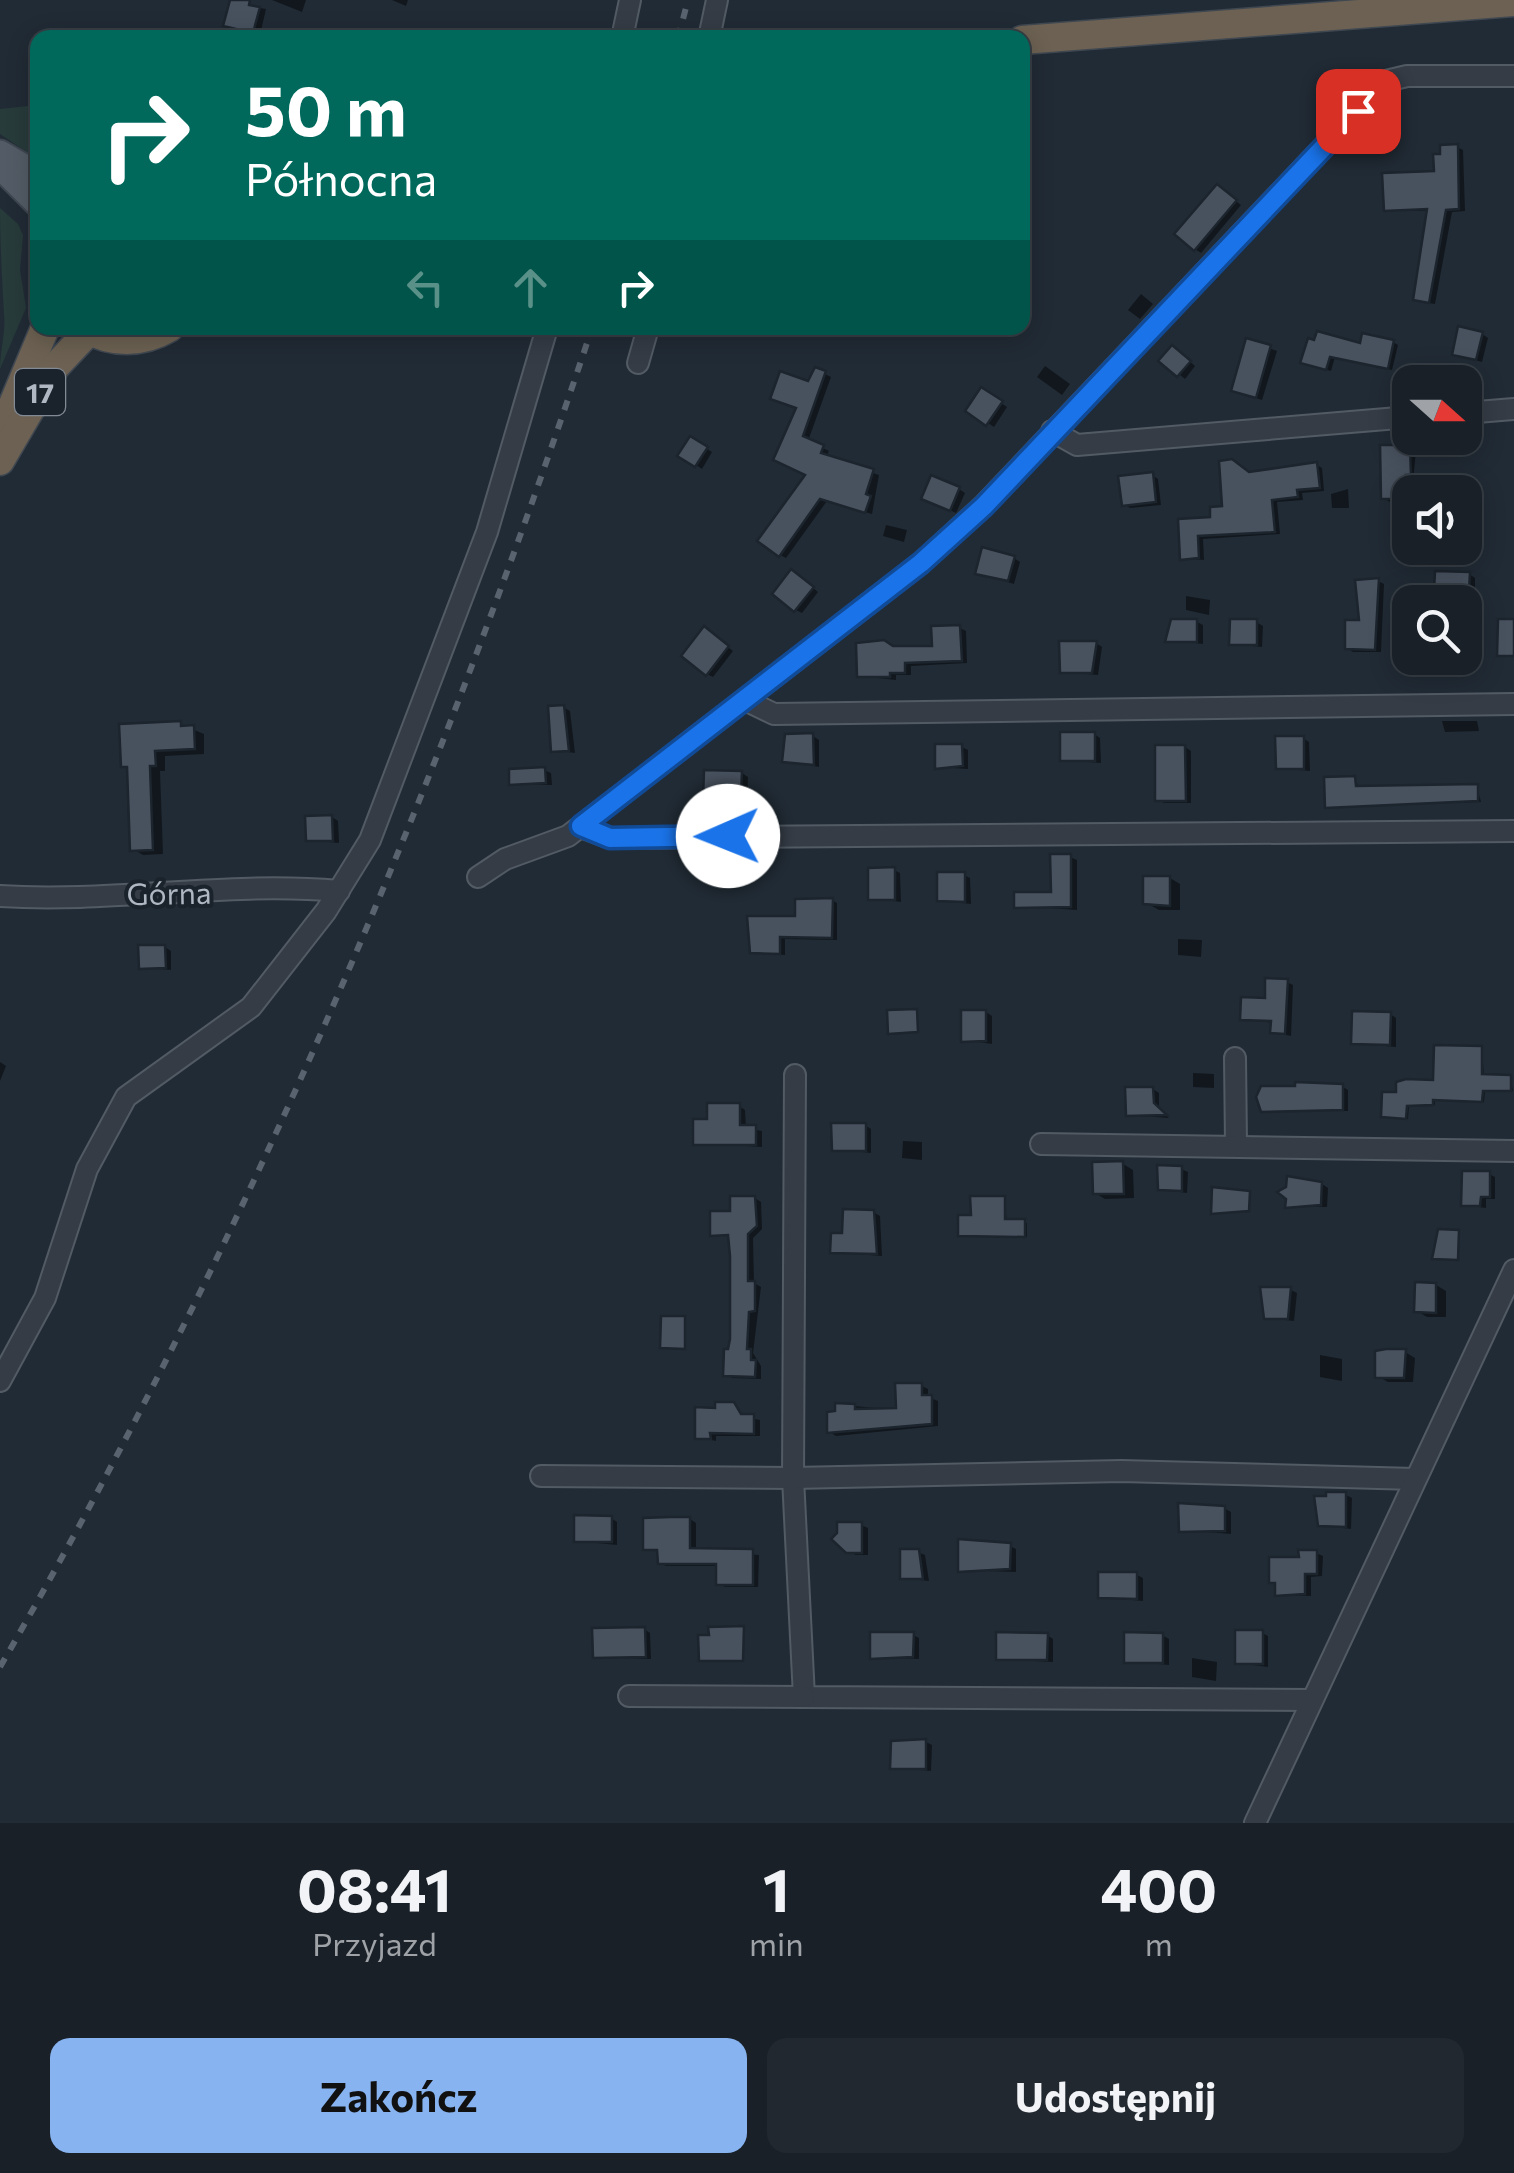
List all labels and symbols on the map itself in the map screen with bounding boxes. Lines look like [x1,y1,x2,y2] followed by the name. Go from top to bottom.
[1316,69,1401,154] pin
[1392,365,1482,455] north arrow
[15,369,65,415] road number: 17
[676,784,780,888] position arrow
[126,873,212,911] street label: Górna

